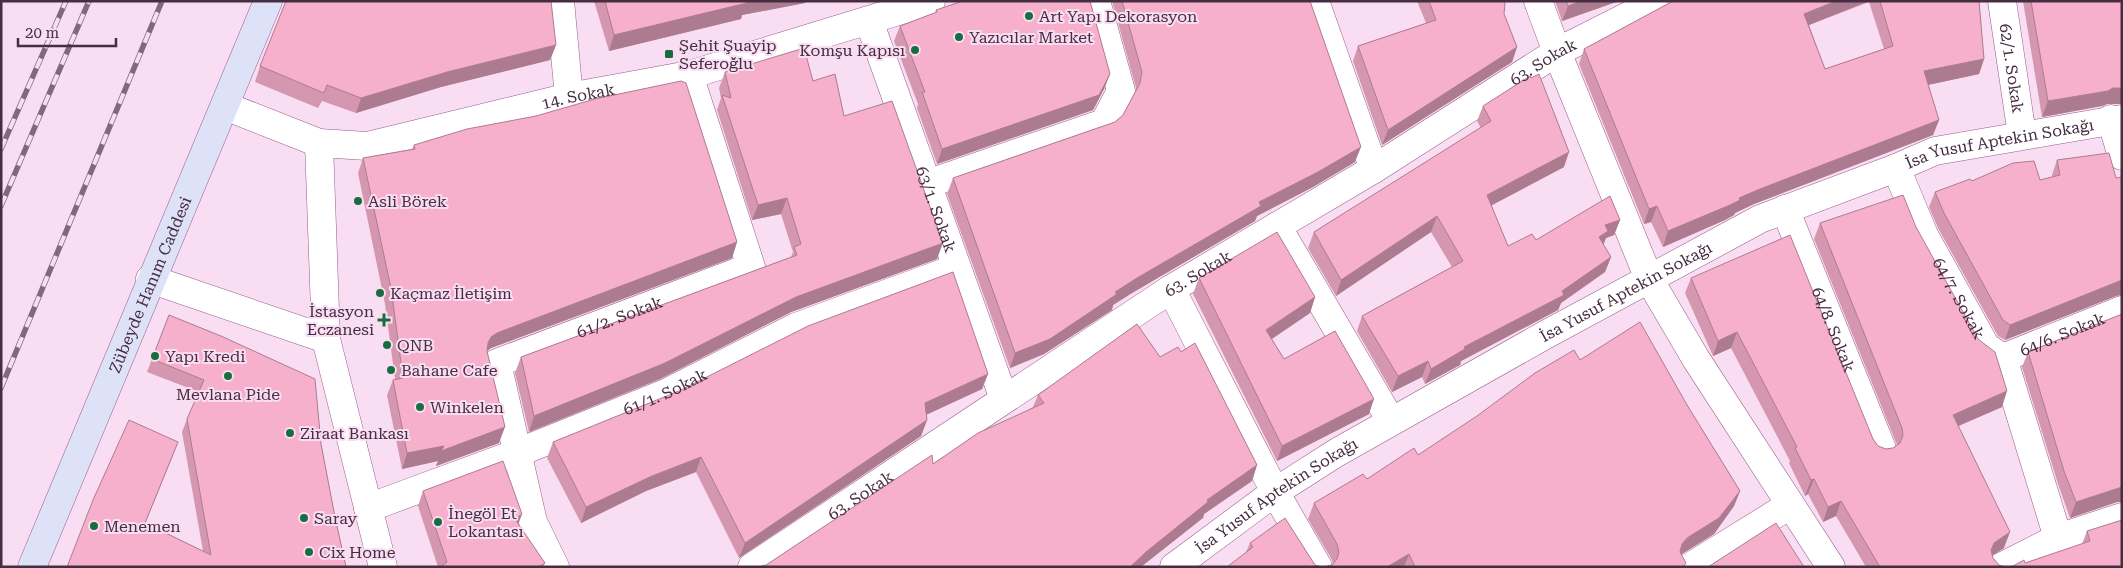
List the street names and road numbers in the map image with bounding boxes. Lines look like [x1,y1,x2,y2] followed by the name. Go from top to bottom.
[1995,22,2028,114] street label: 62/1. Sokak
[1507,35,1580,90] street label: 63. Sokak
[539,80,616,113] street label: 14. Sokak
[1903,115,2095,173] street label: İsa Yusuf Aptekin Sokağı
[912,164,960,255] street label: 63/1. Sokak
[105,194,195,376] street label: Zübeyde Hanım Caddesi
[1537,238,1715,346] street label: İsa Yusuf Aptekin Sokağı
[1161,246,1235,301] street label: 63. Sokak
[1928,254,1989,343] street label: 64/7. Sokak
[1808,284,1859,375] street label: 64/8. Sokak
[574,292,665,342] street label: 61/2. Sokak
[2017,309,2108,360] street label: 64/6. Sokak
[620,365,710,419] street label: 61/1. Sokak
[1192,434,1361,558] street label: İsa Yusuf Aptekin Sokağı
[824,467,897,524] street label: 63. Sokak

